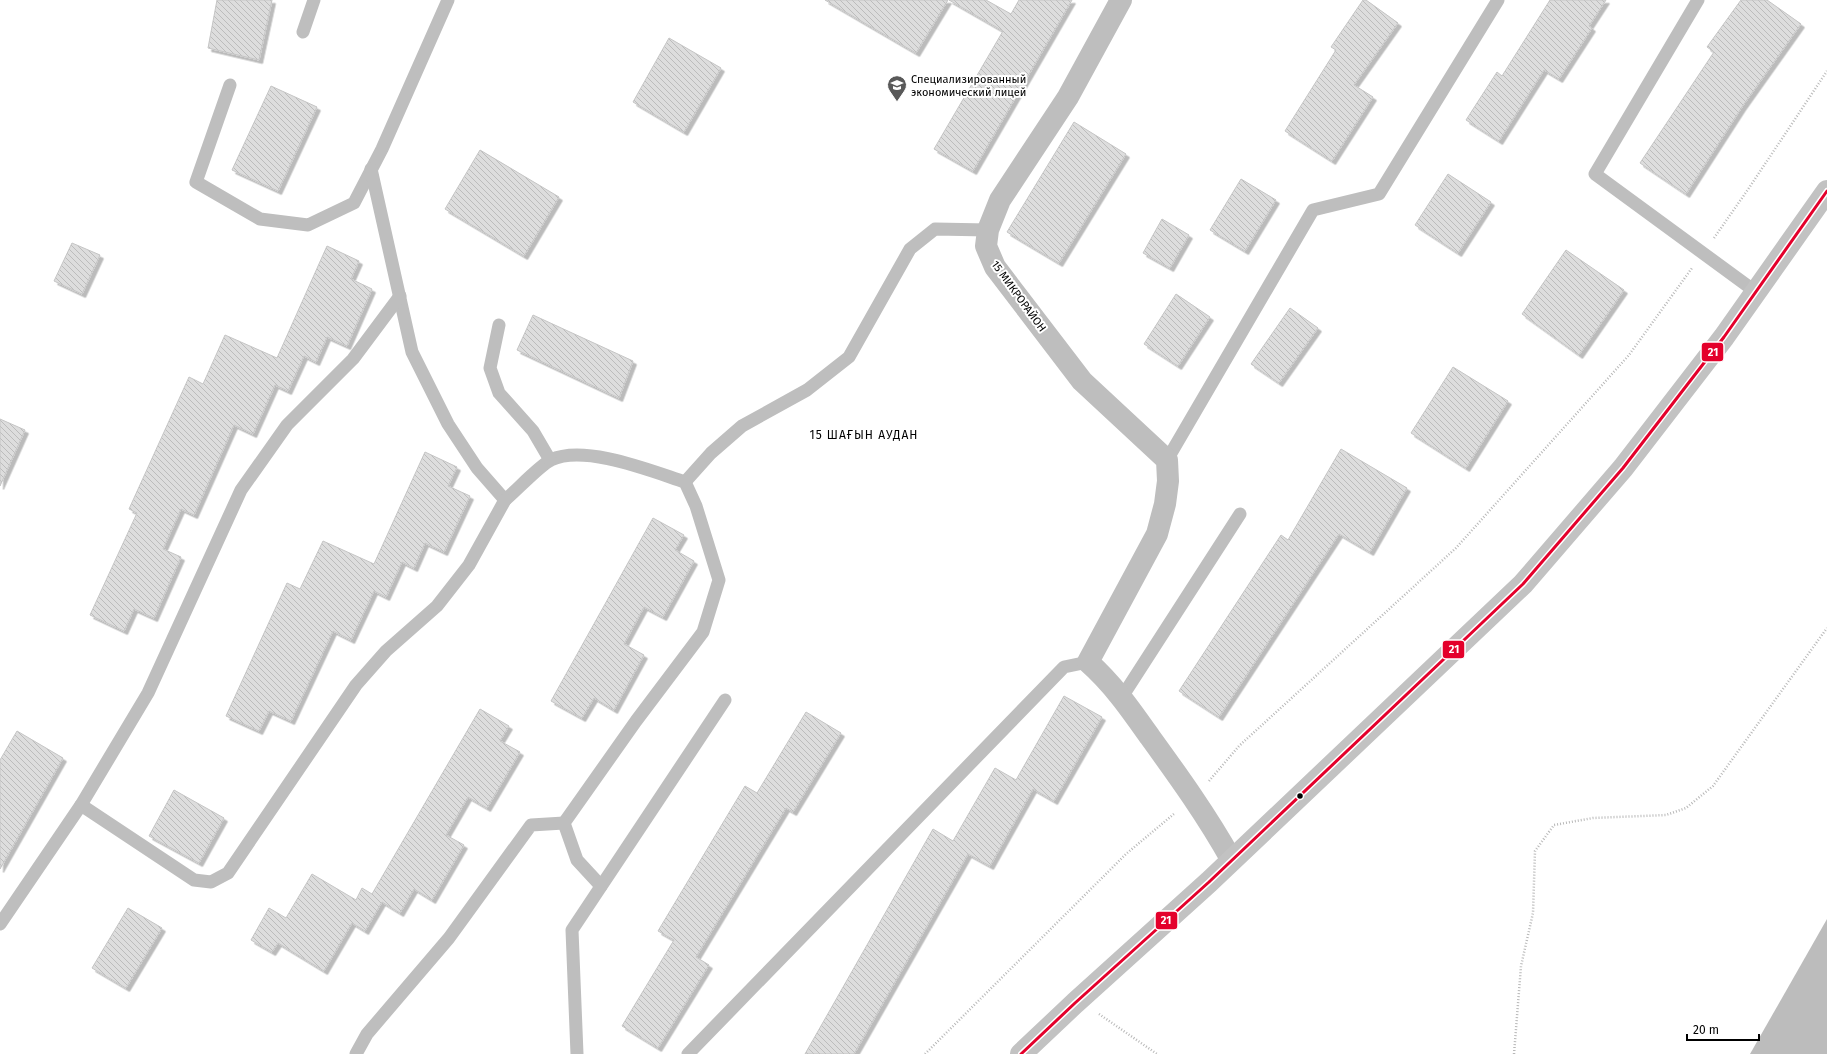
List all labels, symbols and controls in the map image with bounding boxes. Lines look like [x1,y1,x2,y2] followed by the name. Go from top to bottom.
[911,73,1026,99] place label: Специализированный экономический лицей
[886,74,908,102] school or university icon: Специализированный экономический лицей
[989,258,1049,334] street label: 15 МИКРОРАЙОН
[1701,342,1724,362] line badge: 21
[1708,346,1718,359] text: 21
[809,428,919,442] district label: 15 ШАҒЫН АУДАН
[1442,640,1465,659] line badge: 21
[1449,643,1459,656] text: 21
[1295,791,1305,801] unlabelled marker
[1155,911,1178,930] line badge: 21
[1161,914,1171,927] text: 21
[1687,1016,1759,1042] scale bar
[1693,1023,1719,1037] text: 20 m

